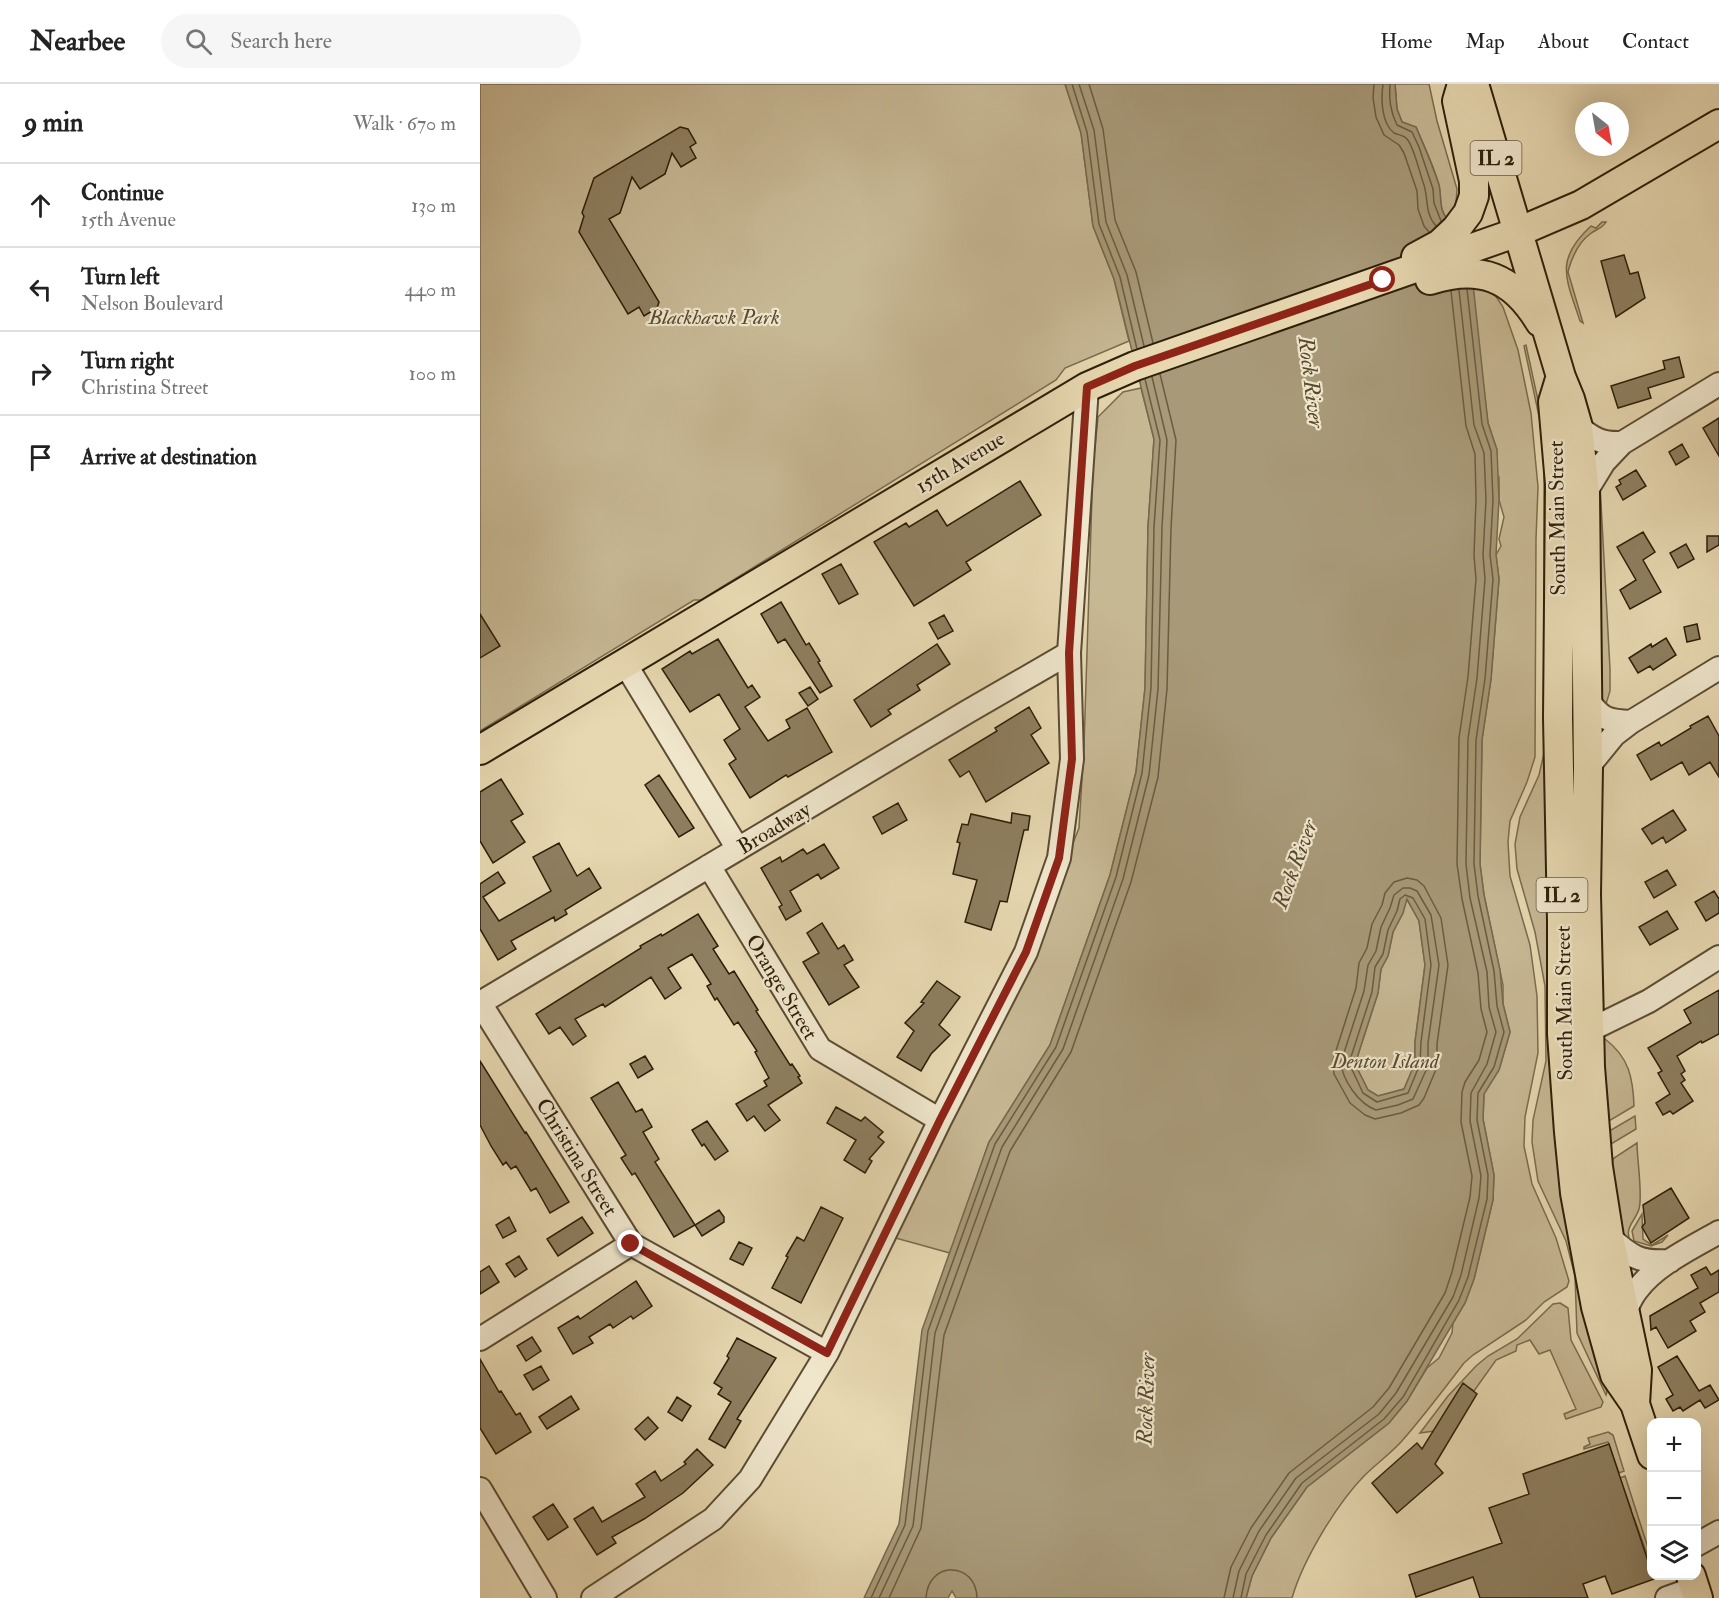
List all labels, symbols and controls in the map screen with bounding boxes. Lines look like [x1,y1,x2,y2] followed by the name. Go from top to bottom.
[161,14,581,68] search box
[30,24,125,59] text: Nearbee
[182,25,215,58] icon: search
[230,27,332,55] text: Search here
[1380,28,1432,55] text: Home
[1465,28,1505,55] text: Map
[1538,28,1589,55] text: About
[1622,28,1689,55] text: Contact
[1575,102,1629,156] north arrow
[24,107,83,139] text: 9 min
[353,111,456,136] text: Walk · 670 m
[1470,141,1522,175] road number: IL 2
[81,179,164,207] text: Continue
[24,189,57,222] icon: ahead
[411,193,456,218] text: 130 m
[81,207,176,232] text: 15th Avenue
[81,263,160,291] text: Turn left
[1369,266,1395,292] route start
[24,273,57,306] icon: left
[404,277,456,302] text: 440 m
[81,291,223,316] text: Nelson Boulevard
[647,304,780,331] park label: Blackhawk Park
[1291,334,1331,431] water label: Rock River
[81,347,174,375] text: Turn right
[24,357,57,390] icon: right
[409,361,456,386] text: 100 m
[81,375,209,400] text: Christina Street
[911,425,1010,500] street label: 15th Avenue
[1543,440,1572,596] street label: South Main Street
[24,441,57,474] icon: arrive
[81,443,257,471] text: Arrive at destination
[733,796,817,861] street label: Broadway
[1266,815,1324,913] water label: Rock River
[1536,878,1588,912] road number: IL 2
[1550,925,1579,1081] street label: South Main Street
[739,930,824,1045] street label: Orange Street
[1330,1048,1440,1075] park label: Denton Island
[530,1093,624,1221] street label: Christina Street
[617,1230,643,1256] route end
[1130,1351,1162,1446] water label: Rock River
[1647,1418,1701,1580] map controls
[1647,1418,1701,1472] button: +
[1647,1472,1701,1526] button: −
[1647,1526,1701,1580] button: layers

